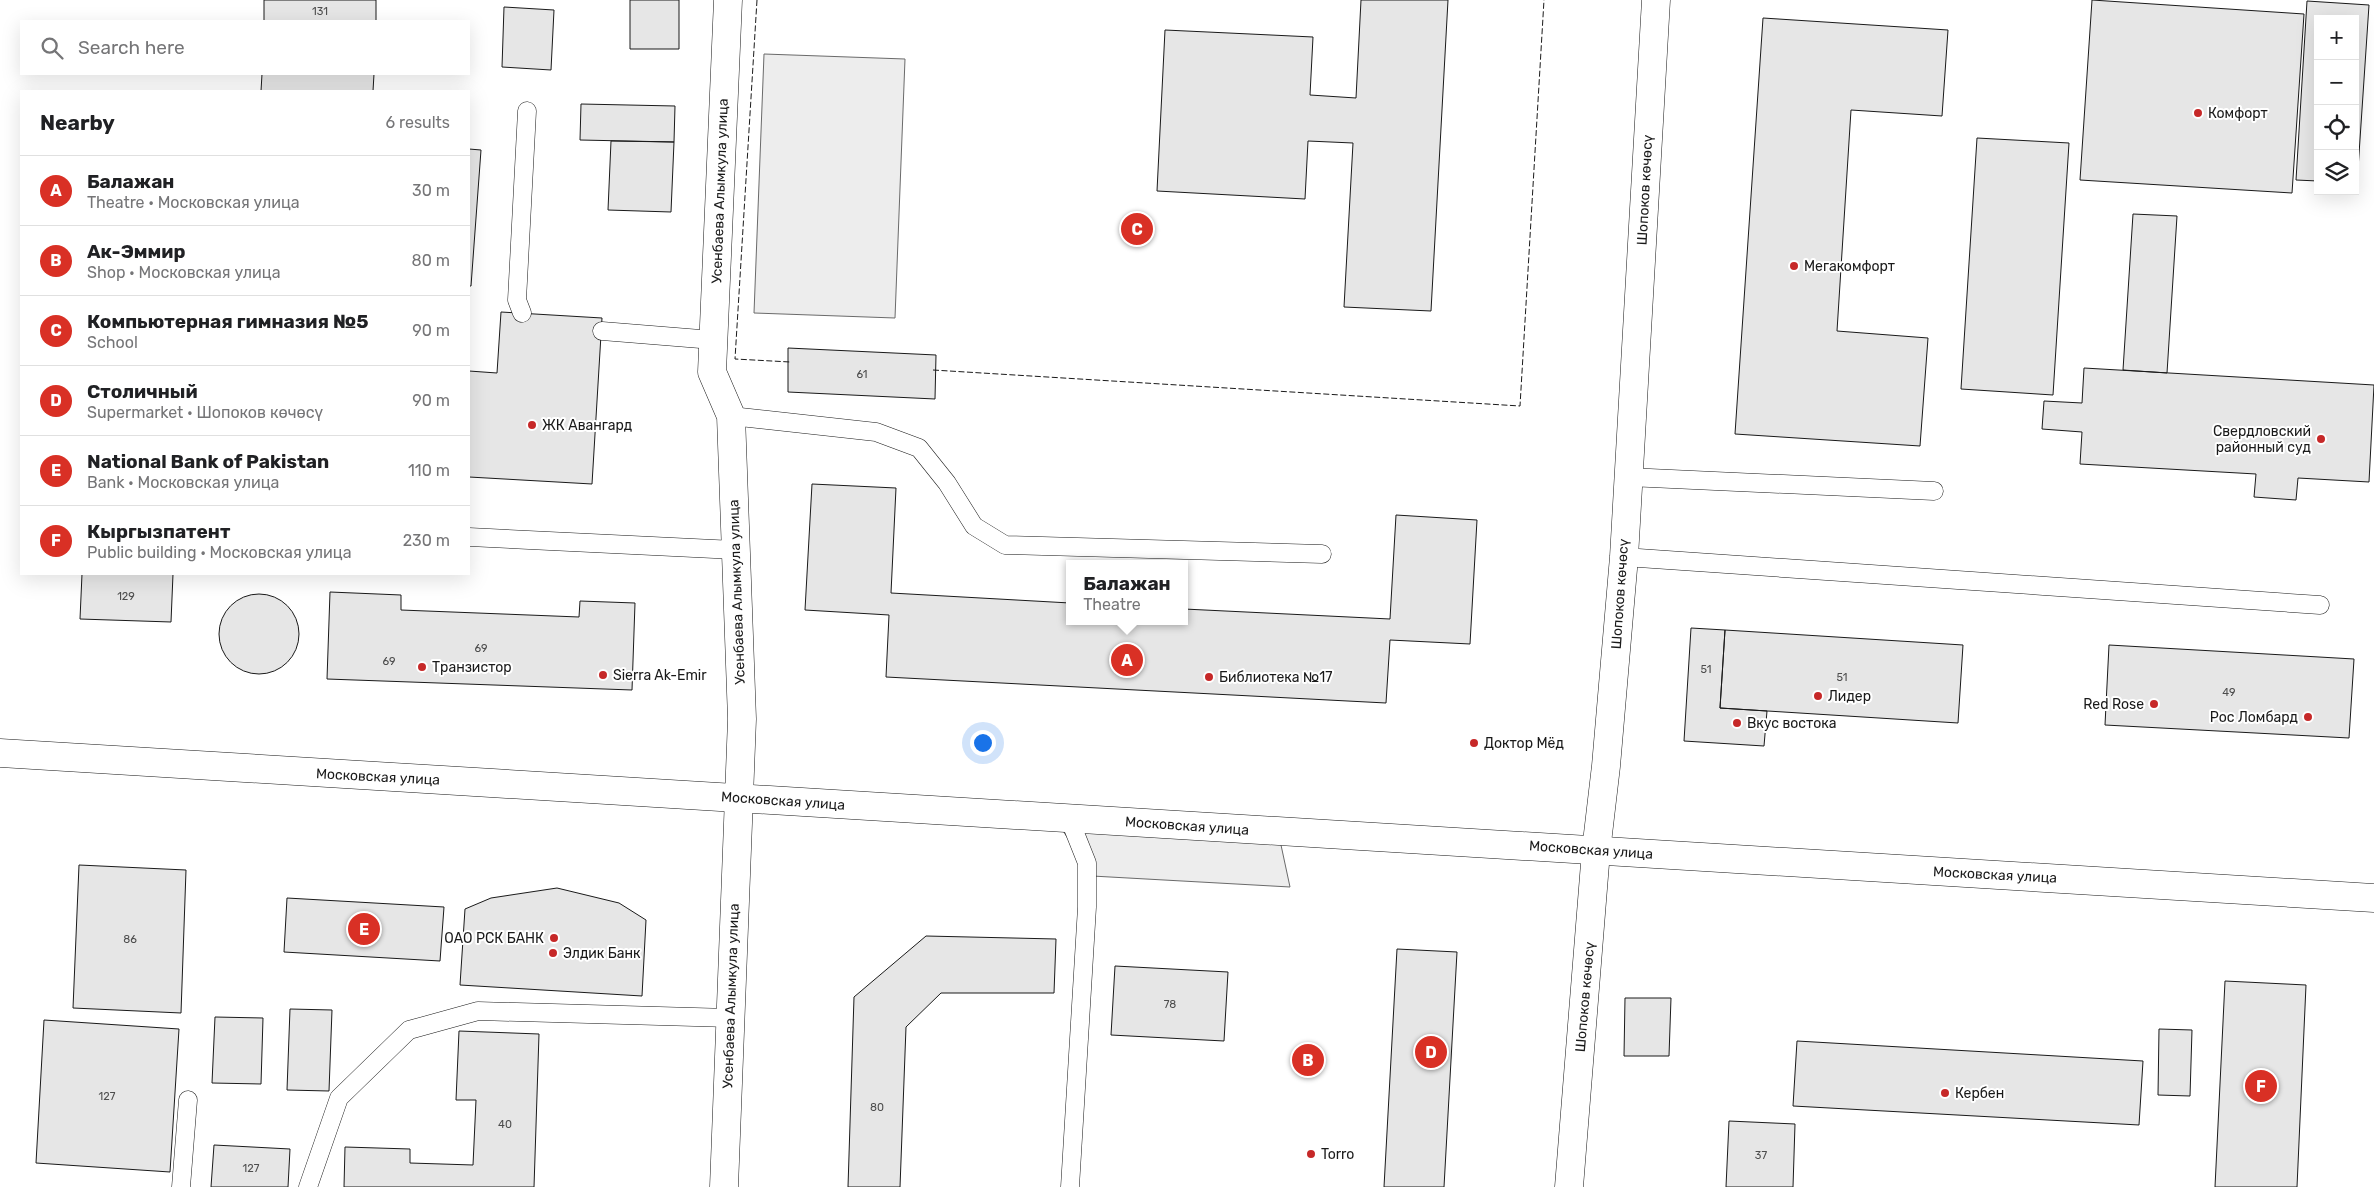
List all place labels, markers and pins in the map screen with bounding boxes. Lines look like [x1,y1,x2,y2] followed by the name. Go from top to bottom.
[2208,105,2268,122] place label: Комфорт
[2192,107,2204,119] marker: Комфорт
[1121,210,1153,248] pin: C
[1804,258,1895,275] place label: Мегакомфорт
[1788,260,1800,272] marker: Мегакомфорт
[542,417,632,434] place label: ЖК Авангард
[526,419,538,431] marker: ЖК Авангард
[2213,423,2311,456] place label: Свердловский районный суд
[2315,433,2327,445] marker: Свердловский районный суд
[1111,641,1143,679] pin: A
[432,659,512,676] place label: Транзистор
[416,661,428,673] marker: Транзистор
[613,667,707,684] place label: Sierra Ak-Emir
[597,669,609,681] marker: Sierra Ak-Emir
[1219,669,1332,686] place label: Библиотека №17
[1203,671,1215,683] marker: Библиотека №17
[1828,688,1871,705] place label: Лидер
[1812,690,1824,702] marker: Лидер
[2083,696,2144,713] place label: Red Rose
[2148,698,2160,710] marker: Red Rose
[2210,709,2298,726] place label: Рос Ломбард
[2302,711,2314,723] marker: Рос Ломбард
[1747,715,1837,732] place label: Вкус востока
[1731,717,1743,729] marker: Вкус востока
[1484,735,1564,752] place label: Доктор Мёд
[1468,737,1480,749] marker: Доктор Мёд
[348,910,380,948] pin: E
[444,930,544,947] place label: ОАО РСК БАНК
[548,932,560,944] marker: ОАО РСК БАНК
[563,945,641,962] place label: Элдик Банк
[547,947,559,959] marker: Элдик Банк
[1415,1033,1447,1071] pin: D
[1292,1041,1324,1079] pin: B
[2245,1067,2277,1105] pin: F
[1955,1085,2004,1102] place label: Кербен
[1939,1087,1951,1099] marker: Кербен
[1321,1146,1354,1163] place label: Torro
[1305,1148,1317,1160] marker: Torro

